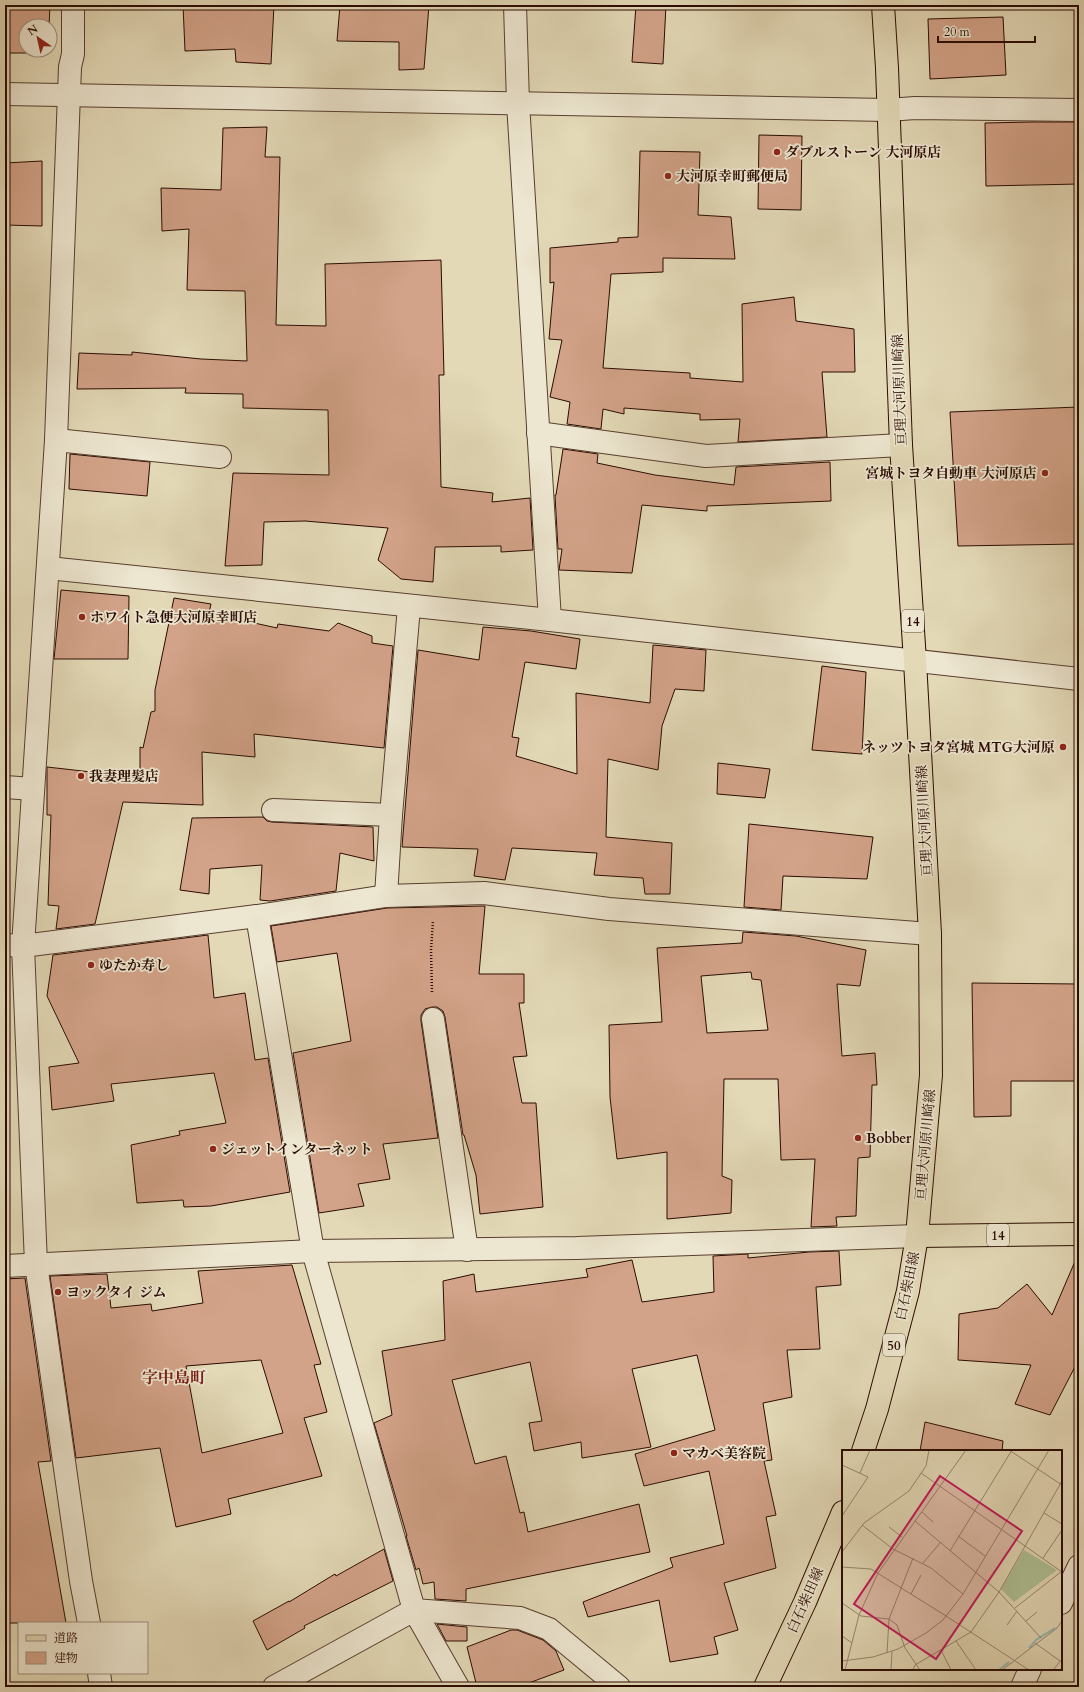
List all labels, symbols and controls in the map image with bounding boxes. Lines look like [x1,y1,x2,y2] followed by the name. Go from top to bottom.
[18,18,58,58] north arrow
[938,18,1035,44] scale bar
[25,21,41,39] text: N
[944,24,971,40] text: 20 m
[785,143,942,162] place label: ダブルストーン 大河原店
[772,147,782,157] marker: ダブルストーン 大河原店
[676,167,788,186] place label: 大河原幸町郵便局
[663,171,673,181] marker: 大河原幸町郵便局
[888,334,911,446] street label: 亘理大河原川崎線
[865,464,1037,483] place label: 宮城トヨタ自動車 大河原店
[1040,468,1050,478] marker: 宮城トヨタ自動車 大河原店
[90,608,258,627] place label: ホワイト急便大河原幸町店
[902,610,924,632] road number: 14
[77,612,87,622] marker: ホワイト急便大河原幸町店
[862,738,1055,757] place label: ネッツトヨタ宮城 MTG大河原
[1058,742,1068,752] marker: ネッツトヨタ宮城 MTG大河原
[912,765,937,877] street label: 亘理大河原川崎線
[89,767,159,786] place label: 我妻理髪店
[76,771,86,781] marker: 我妻理髪店
[99,956,169,975] place label: ゆたか寿し
[86,960,96,970] marker: ゆたか寿し
[911,1088,940,1202] street label: 亘理大河原川崎線
[866,1129,912,1148] place label: Bobber
[853,1133,863,1143] marker: Bobber
[221,1140,373,1159] place label: ジェットインターネット
[208,1144,218,1154] marker: ジェットインターネット
[987,1224,1009,1246] road number: 14
[891,1250,924,1322] street label: 白石柴田線
[66,1283,166,1302] place label: ヨックタイ ジム
[53,1287,63,1297] marker: ヨックタイ ジム
[883,1334,905,1356] road number: 50
[142,1367,206,1389] district label: 字中島町
[682,1444,766,1463] place label: マカベ美容院
[669,1448,679,1458] marker: マカベ美容院
[842,1450,1062,1670] inset map
[783,1564,828,1636] street label: 白石柴田線
[18,1622,148,1674] legend
[54,1630,78,1646] text: 道路
[54,1650,78,1666] text: 建物

